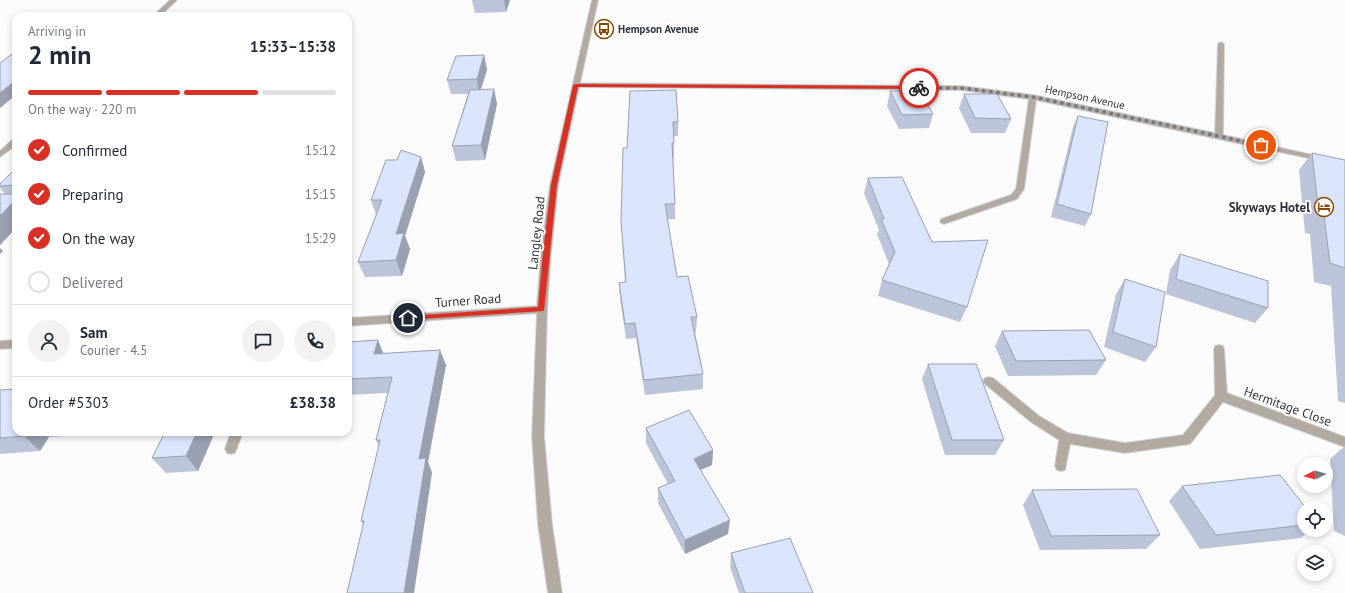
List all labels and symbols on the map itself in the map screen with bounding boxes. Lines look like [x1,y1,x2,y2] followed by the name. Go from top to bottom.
[593,18,615,40] bus stop icon: Hempson Avenue
[618,22,699,36] place label: Hempson Avenue
[899,68,939,108] courier
[1044,82,1127,112] street label: Hempson Avenue
[1244,128,1278,162] pin
[524,196,549,271] street label: Langley Road
[1313,196,1335,218] hotel icon: Skyways Hotel
[1229,199,1310,216] place label: Skyways Hotel
[434,290,502,311] street label: Turner Road
[391,301,425,335] pin
[1242,383,1334,430] street label: Hermitage Close
[1297,457,1333,493] north arrow

